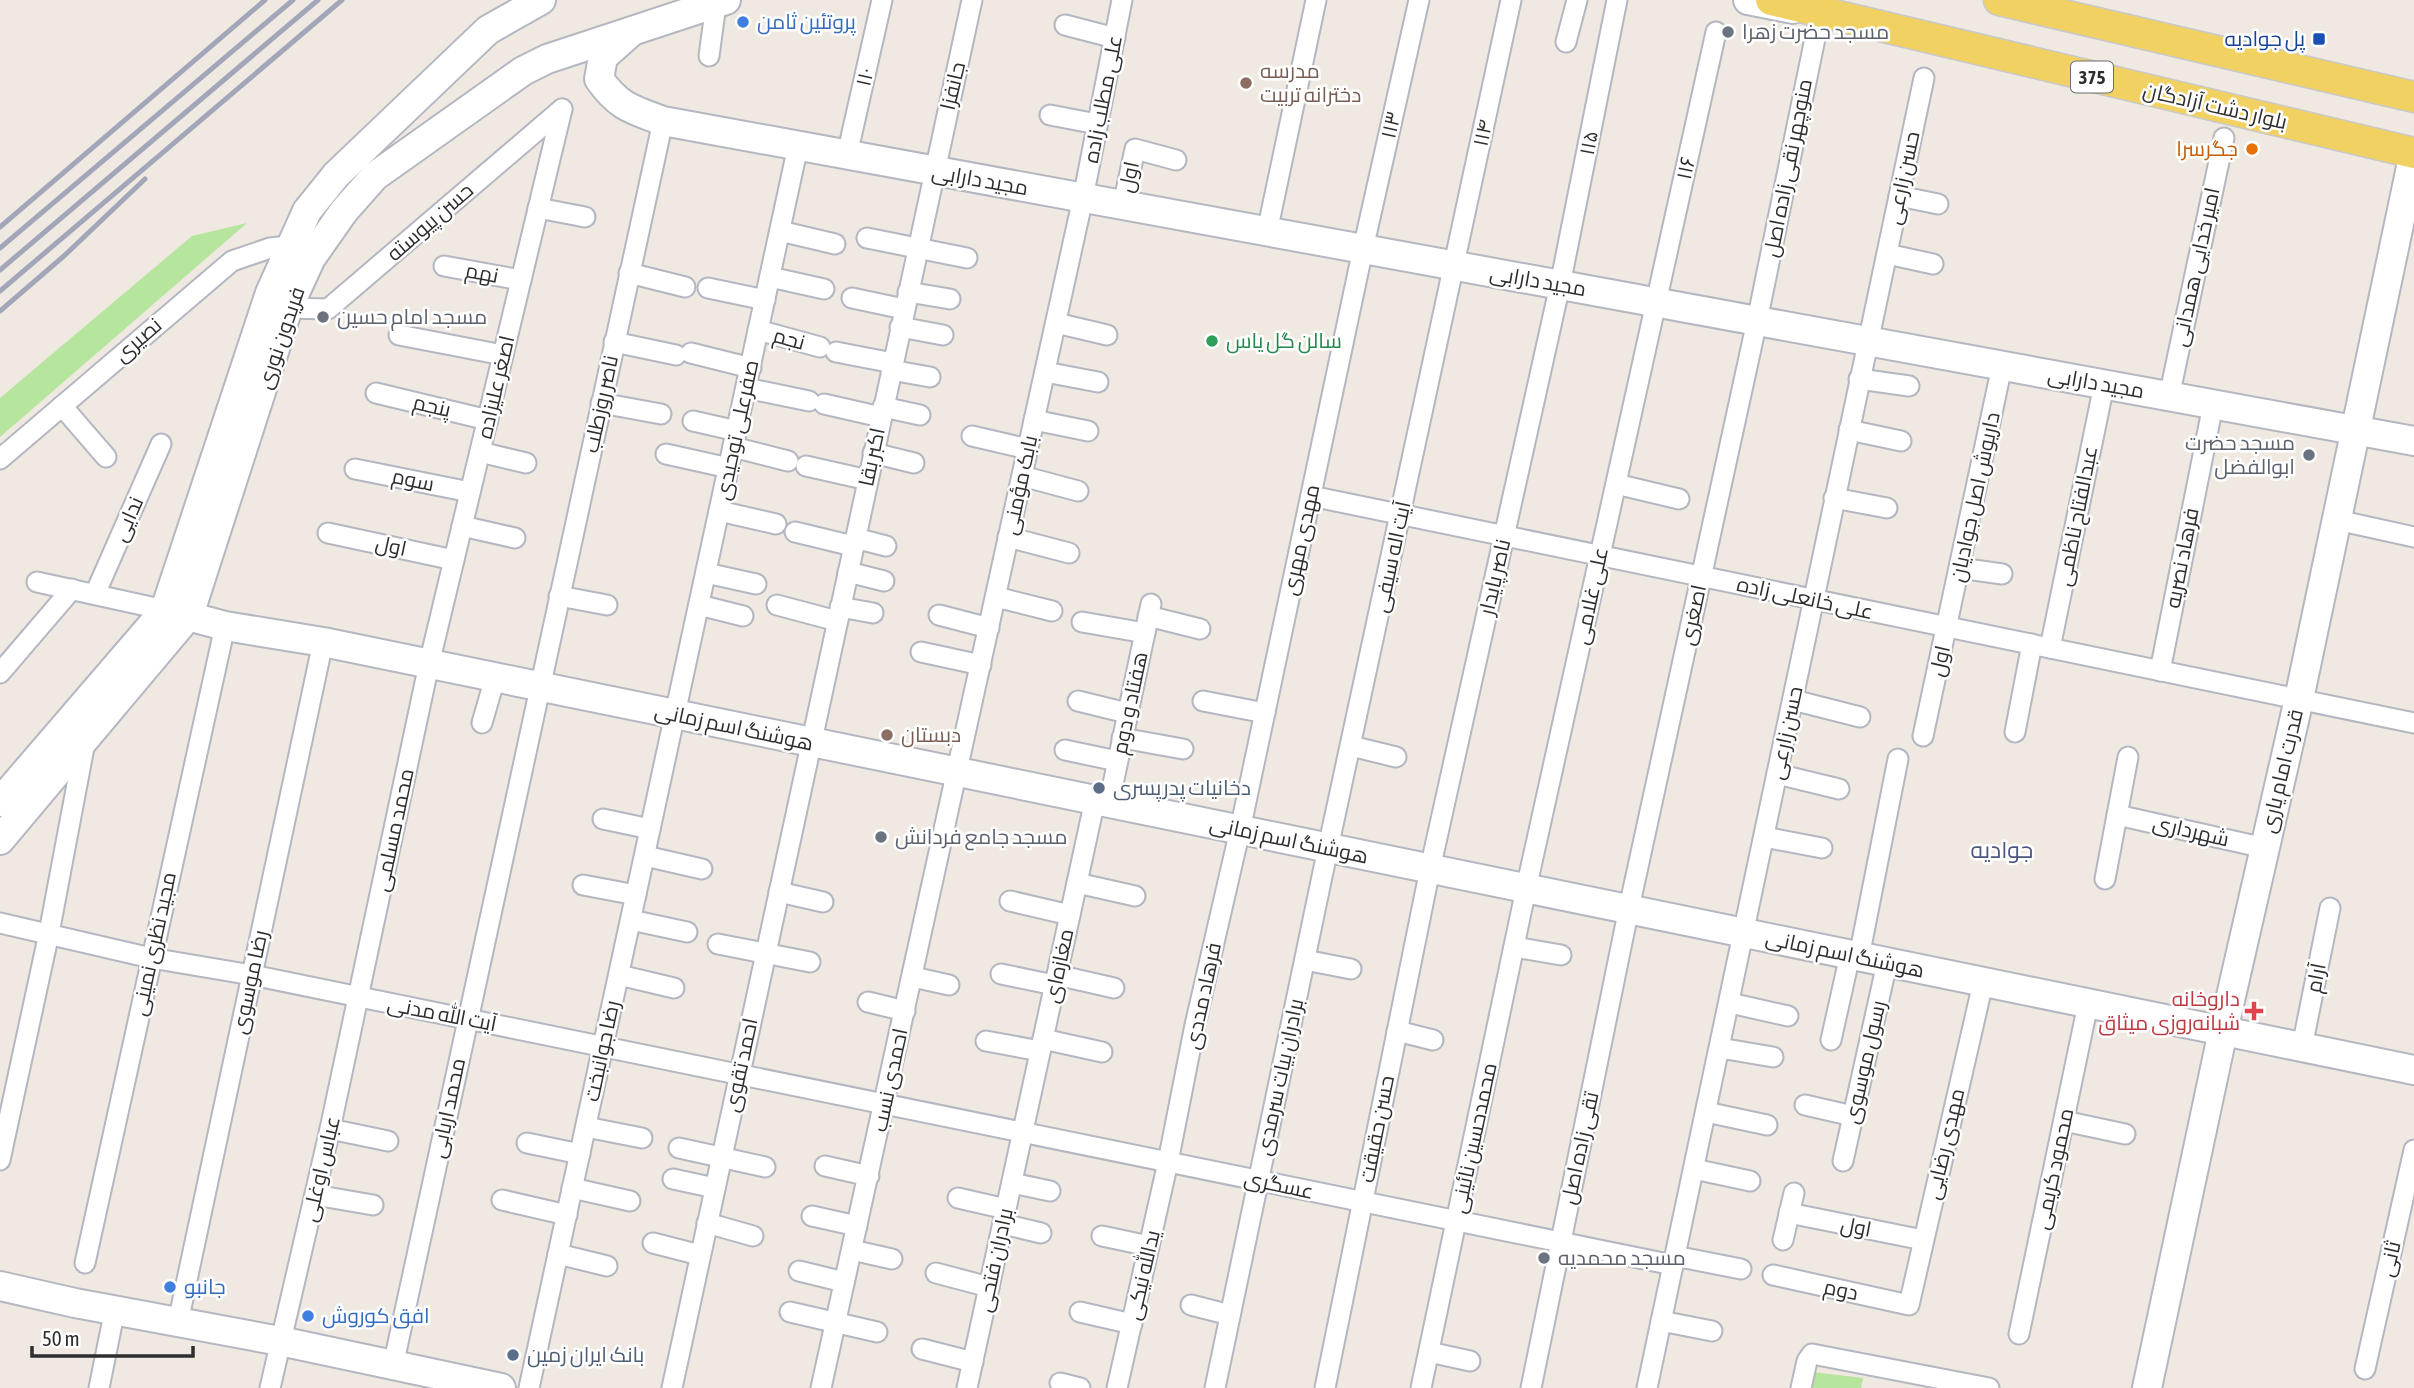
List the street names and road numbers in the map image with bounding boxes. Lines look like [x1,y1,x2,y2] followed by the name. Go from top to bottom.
[1078,33,1128,165] street label: علی مطلب زاده
[935,59,970,112] street label: جانفزا
[2071,61,2113,92] road number: 375
[850,65,878,88] street label: ۱۱۰
[1758,77,1819,259] street label: منوچهر نقی‌ زاده اصل
[2140,77,2290,135] street label: بلوار دشت آزادگان
[1375,109,1405,141] street label: ۱۱۳
[1467,117,1497,148] street label: ۱۱۴
[1574,129,1602,157] street label: ۱۱۵
[1880,129,1926,227] street label: حسن زارعی
[1671,154,1699,182] street label: ۱۱۶
[930,159,1030,201] street label: مجید دارابی
[1113,159,1145,195] street label: اول
[381,177,479,268] street label: حسن پیوسته
[2166,185,2226,349] street label: امیر خدایی همدانی
[463,257,501,290] street label: نهم
[1488,260,1588,302] street label: مجید دارابی
[251,284,311,392] street label: فریدون نوری
[109,312,167,368] street label: نصیری
[770,322,808,357] street label: نجم
[472,333,519,441] street label: اصغر علیزاده
[578,353,623,455] street label: ناصر روزطلب
[709,357,765,503] street label: صفرعلی توحیدی
[2046,362,2146,404] street label: مجید دارابی
[410,389,454,424] street label: پنجم
[1944,410,2006,584] street label: داریوش اصل جوادیان
[853,425,890,489] street label: اکبر بقا
[997,433,1043,537] street label: بابک مؤمنی
[2051,444,2104,588] street label: عبدالفتاح ناظمی
[389,463,437,498] street label: سوم
[1277,482,1325,598] street label: مهدی مهری
[107,492,149,546] street label: ندایی
[1368,499,1417,615] street label: آیت اله سیفی
[2160,506,2203,610] street label: فرهاد نصریه
[373,530,409,562] street label: اول
[1473,536,1517,619] street label: ناصر پایدار
[1568,545,1614,647] street label: علی غلامی
[1735,571,1875,625] street label: علی خانعلی زاده
[1674,582,1712,648] street label: اصغری
[1924,643,1956,679] street label: اول
[1106,649,1155,757] street label: هفتاد و دوم
[1763,684,1809,782] street label: حسن زارعی
[652,697,816,757] street label: هوشنگ اسم زمانی
[2255,706,2310,836] street label: قدرت امام یاری
[368,766,420,894] street label: محمد مسلمی
[1207,810,1371,870] street label: هوشنگ اسم زمانی
[2150,810,2232,852] street label: شهرداری
[126,870,182,1018] street label: مجید نظری نمینی
[1763,924,1927,984] street label: هوشنگ اسم زمانی
[1038,926,1080,1006] street label: مغازه‌ای
[226,928,274,1036] street label: رضا موسوی
[1179,940,1227,1052] street label: فرهاد مددی
[2300,960,2333,995] street label: آرام
[385,990,499,1037] street label: آیت‌ الله مدنی
[1251,996,1309,1158] street label: برادران بیات سرمدی
[579,998,624,1104] street label: رضا جوانبخت
[1838,998,1892,1126] street label: رسول موسوی
[718,1016,764,1114] street label: احمد تقوی
[866,1026,914,1134] street label: احمدی نسب
[425,1056,471,1160] street label: محمد اربابی
[1445,1060,1503,1216] street label: محمدحسین نائینی
[1354,1073,1400,1185] street label: حسن حقیقت
[1920,1086,1970,1202] street label: مهدی رضایی
[1555,1089,1605,1207] street label: تقی زاده اصل
[2028,1106,2080,1232] street label: محمود کریمی
[296,1114,346,1224] street label: عباس اوغلی
[1242,1165,1316,1205] street label: عسگری
[971,1206,1019,1314] street label: برادران فتحی
[1838,1211,1874,1243] street label: اول
[1119,1227,1166,1323] street label: یدالله نیکی
[2373,1238,2407,1279] street label: ثانی
[1821,1274,1861,1307] street label: دوم

